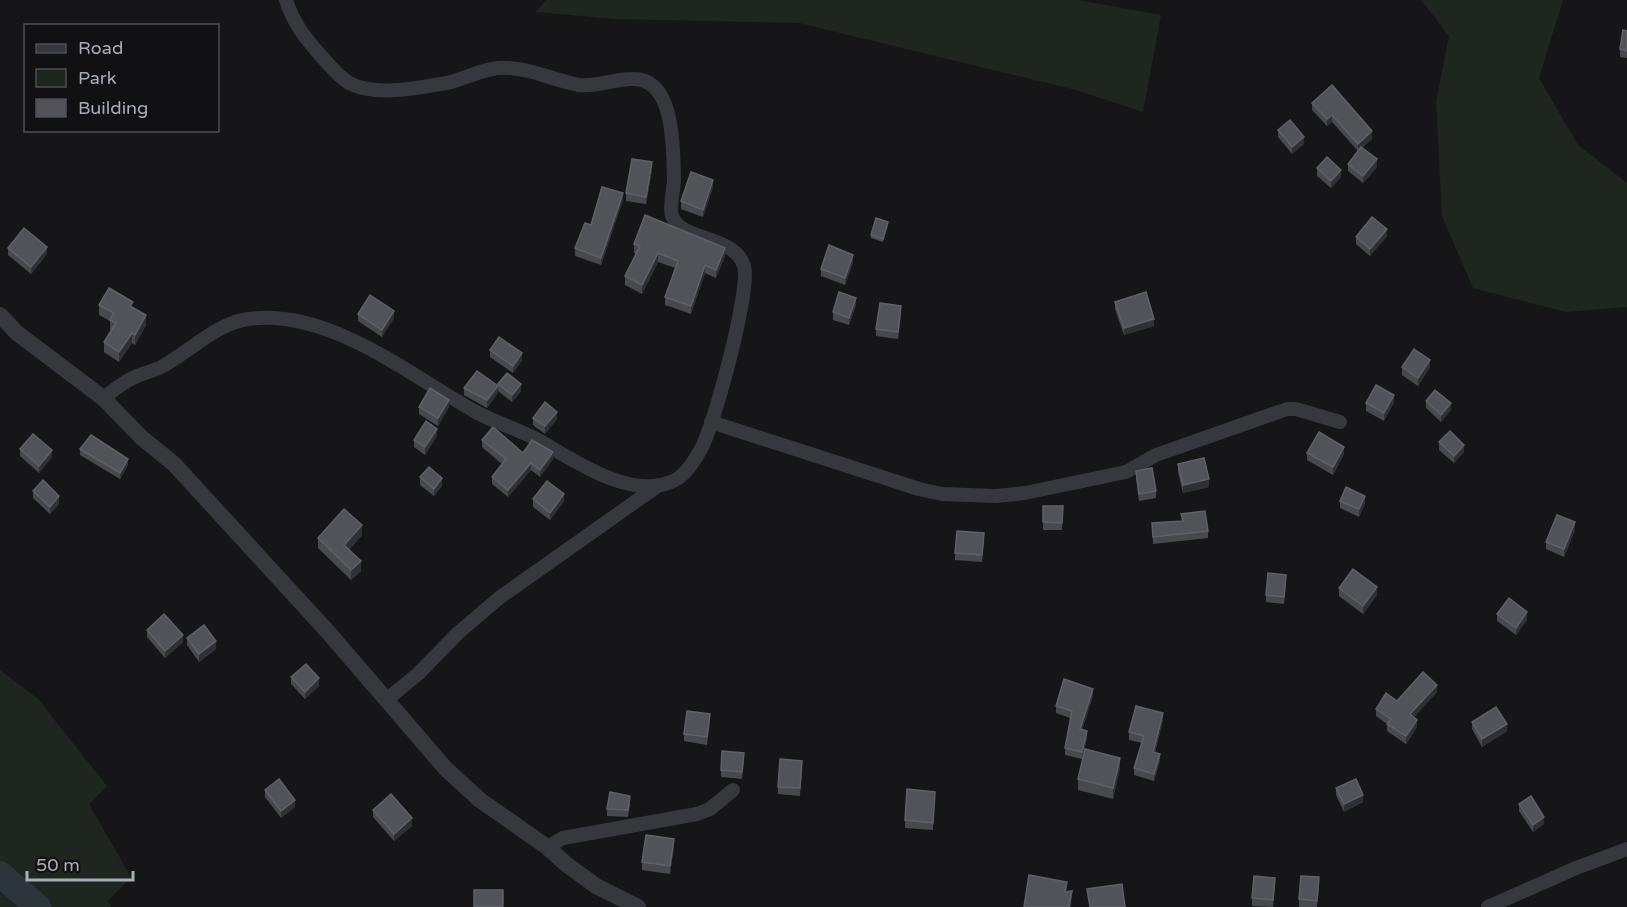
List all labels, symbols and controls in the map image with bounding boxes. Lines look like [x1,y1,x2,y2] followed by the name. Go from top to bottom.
[24,24,219,132] legend
[78,37,123,59] text: Road
[78,67,117,89] text: Park
[78,97,148,119] text: Building
[27,844,134,882] scale bar
[36,854,80,876] text: 50 m

